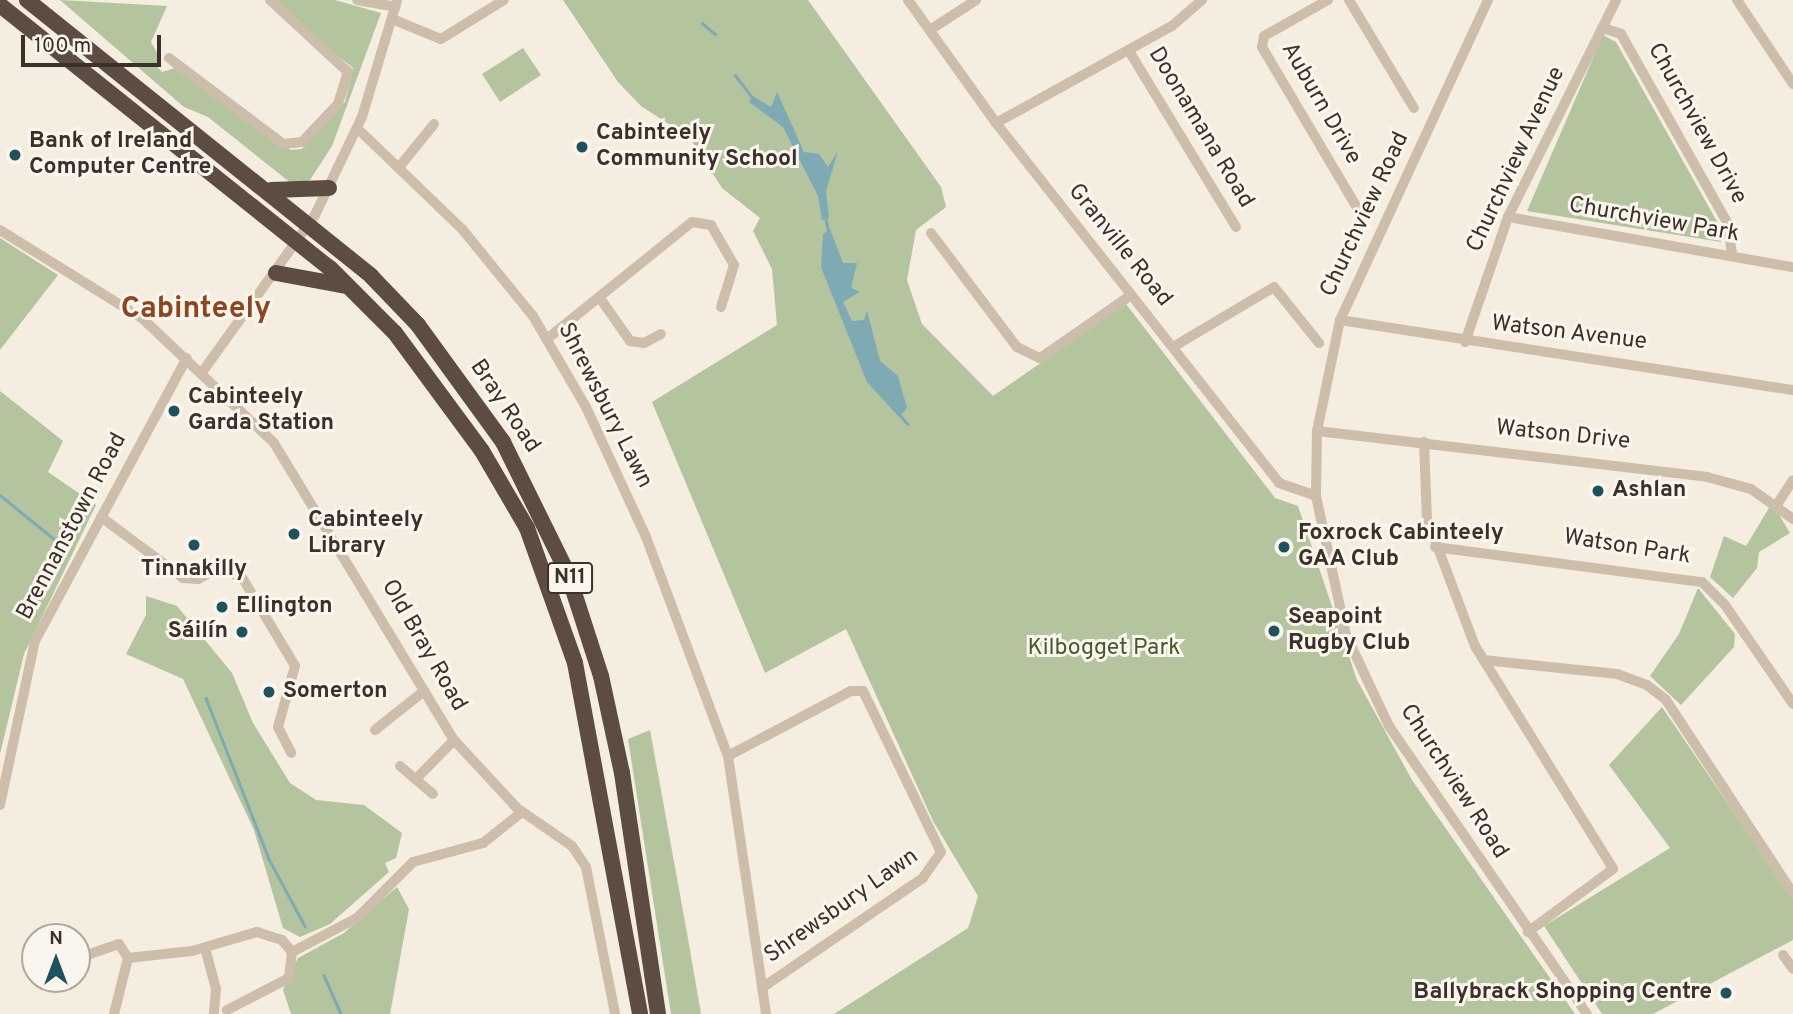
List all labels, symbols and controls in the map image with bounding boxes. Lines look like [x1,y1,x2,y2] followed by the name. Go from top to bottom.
[24,21,164,65] scale bar
[34,33,91,60] text: 100 m
[1274,38,1366,170] street label: Auburn Drive
[1640,39,1752,209] street label: Churchview Drive
[1141,43,1259,213] street label: Doonamana Road
[1462,63,1572,257] street label: Churchview Avenue
[596,120,798,174] place label: Cabinteely Community School
[29,128,211,182] place label: Bank of Ireland Computer Centre
[1316,128,1416,302] street label: Churchview Road
[574,139,590,155] marker: Cabinteely Community School
[7,147,23,163] marker: Bank of Ireland Computer Centre
[1061,179,1177,313] street label: Granville Road
[1567,192,1741,250] street label: Churchview Park
[121,292,271,328] district label: Cabinteely
[1489,311,1649,357] street label: Watson Avenue
[550,319,658,493] street label: Shrewsbury Lawn
[463,355,545,459] street label: Bray Road
[188,384,334,438] place label: Cabinteely Garda Station
[166,403,182,419] marker: Cabinteely Garda Station
[1494,415,1632,457] street label: Watson Drive
[12,429,134,625] street label: Brennanstown Road
[1612,477,1686,505] place label: Ashlan
[1590,483,1606,499] marker: Ashlan
[308,507,423,561] place label: Cabinteely Library
[1298,520,1504,574] place label: Foxrock Cabinteely GAA Club
[1562,524,1692,572] street label: Watson Park
[286,526,302,542] marker: Cabinteely Library
[186,537,202,553] marker: Tinnakilly
[1276,539,1292,555] marker: Foxrock Cabinteely GAA Club
[141,556,247,584] place label: Tinnakilly
[546,560,594,596] road number: N11
[374,575,472,717] street label: Old Bray Road
[236,593,333,621] place label: Ellington
[214,599,230,615] marker: Ellington
[1288,604,1410,658] place label: Seapoint Rugby Club
[168,618,228,646] place label: Sáilín
[1266,623,1282,639] marker: Seapoint Rugby Club
[234,624,250,640] marker: Sáilín
[1028,635,1180,663] park label: Kilbogget Park
[283,678,388,706] place label: Somerton
[261,684,277,700] marker: Somerton
[1393,700,1513,864] street label: Churchview Road
[760,844,924,970] street label: Shrewsbury Lawn
[21,923,91,993] north arrow
[49,927,63,951] text: N
[1413,979,1712,1007] place label: Ballybrack Shopping Centre
[1718,985,1734,1001] marker: Ballybrack Shopping Centre

